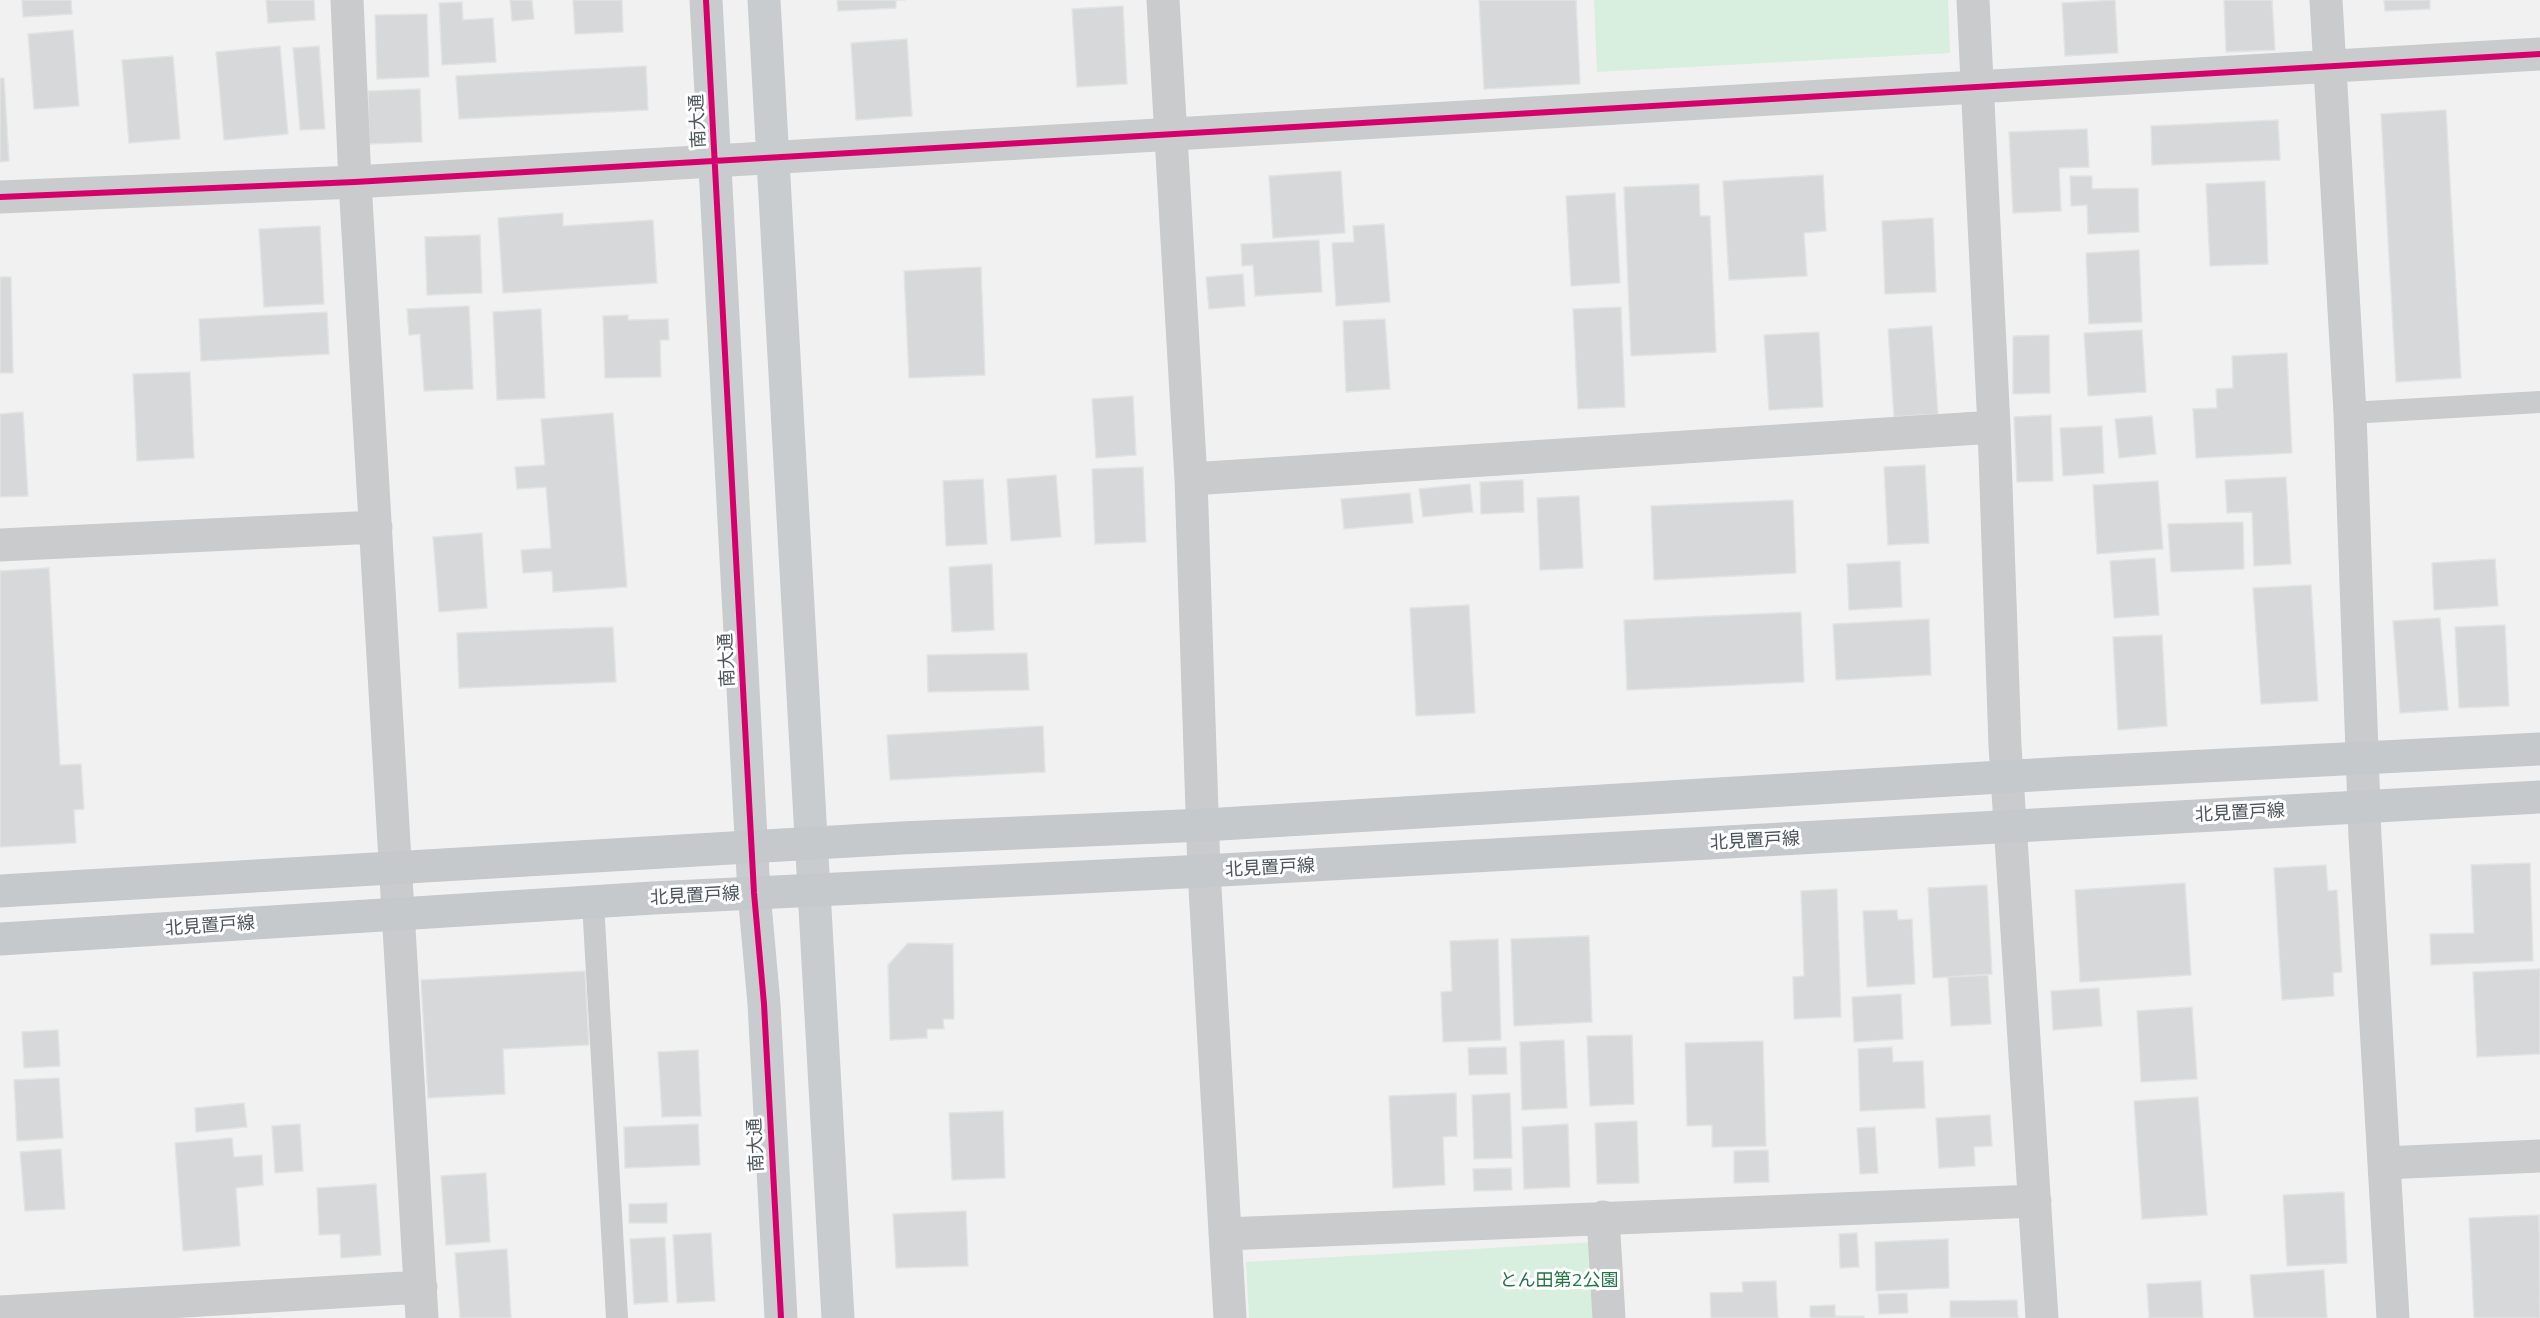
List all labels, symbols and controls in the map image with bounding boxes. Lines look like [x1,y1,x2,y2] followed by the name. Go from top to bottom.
[686,93,710,149] street label: 南大通
[715,632,739,688] street label: 南大通
[2194,800,2286,826] street label: 北見置戸線
[1709,828,1801,854] street label: 北見置戸線
[1224,855,1316,881] street label: 北見置戸線
[649,883,741,909] street label: 北見置戸線
[164,912,256,940] street label: 北見置戸線
[744,1117,768,1173] street label: 南大通
[1500,1270,1618,1292] park label: とん田第2公園

